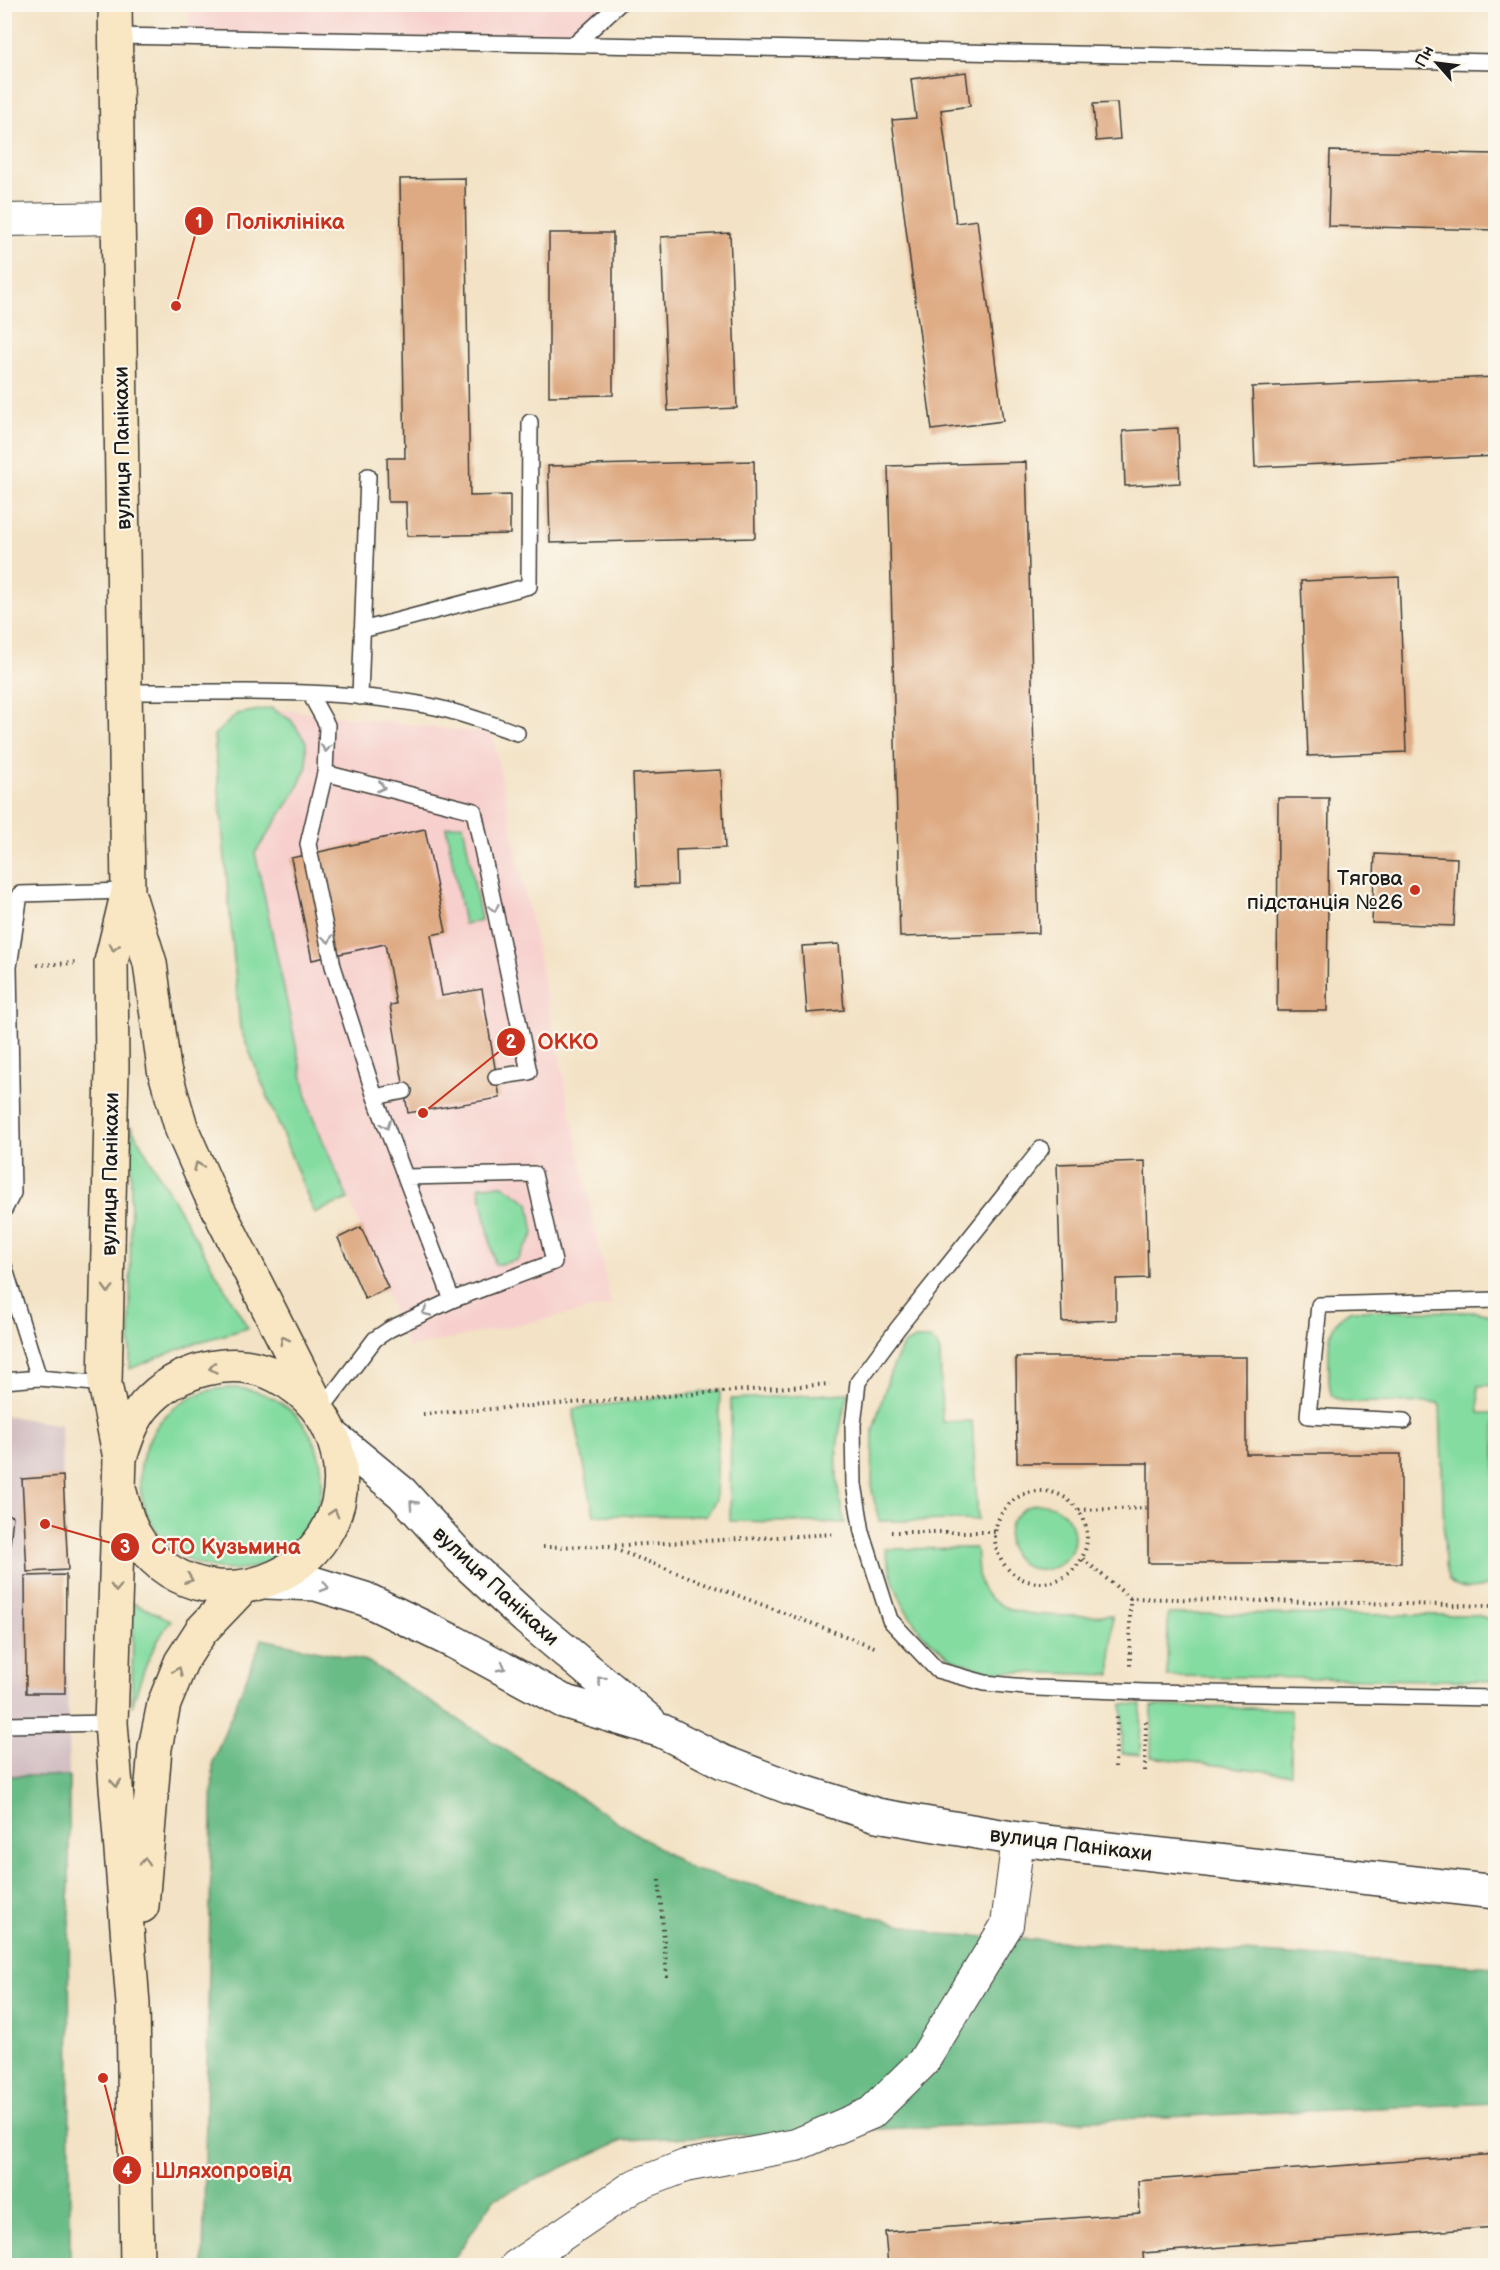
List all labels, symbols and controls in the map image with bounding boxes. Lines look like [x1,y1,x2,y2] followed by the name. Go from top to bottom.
[1407,33,1467,93] north arrow
[1412,43,1438,71] text: Пн
[184,201,357,241] callout: Поліклініка
[226,209,345,236] text: Поліклініка
[195,212,203,233] text: 1
[109,366,136,530] street label: вулиця Панікахи
[320,743,333,752] one-way arrow
[376,780,386,793] one-way arrow
[1247,866,1404,915] place label: Тягова пiдстанцiя №26
[1408,883,1422,897] marker: Тягова пiдстанцiя №26
[487,903,500,913] one-way arrow
[321,934,334,944] one-way arrow
[109,942,122,952] one-way arrow
[496,1022,611,1062] callout: ОККО
[538,1029,598,1056] text: ОККО
[506,1032,517,1053] text: 2
[97,1092,124,1256] street label: вулиця Панікахи
[379,1119,391,1130] one-way arrow
[193,1161,205,1172] one-way arrow
[102,1284,114,1293] one-way arrow
[421,1305,432,1317] one-way arrow
[280,1335,292,1346] one-way arrow
[209,1361,219,1374] one-way arrow
[409,1501,420,1511] one-way arrow
[327,1508,340,1519] one-way arrow
[427,1521,564,1651] street label: вулиця Панікахи
[110,1527,313,1567] callout: СТО Кузьмина
[151,1534,301,1561] text: СТО Кузьмина
[120,1537,130,1558] text: 3
[183,1572,194,1585] one-way arrow
[319,1579,329,1592] one-way arrow
[109,1584,122,1593] one-way arrow
[495,1660,506,1671] one-way arrow
[171,1666,183,1677] one-way arrow
[597,1677,608,1688] one-way arrow
[109,1778,122,1787] one-way arrow
[988,1822,1154,1867] street label: вулиця Панікахи
[138,1857,151,1866] one-way arrow
[112,2150,303,2190] callout: Шляхопровід
[155,2158,292,2185] text: Шляхопровід
[122,2161,133,2182] text: 4

